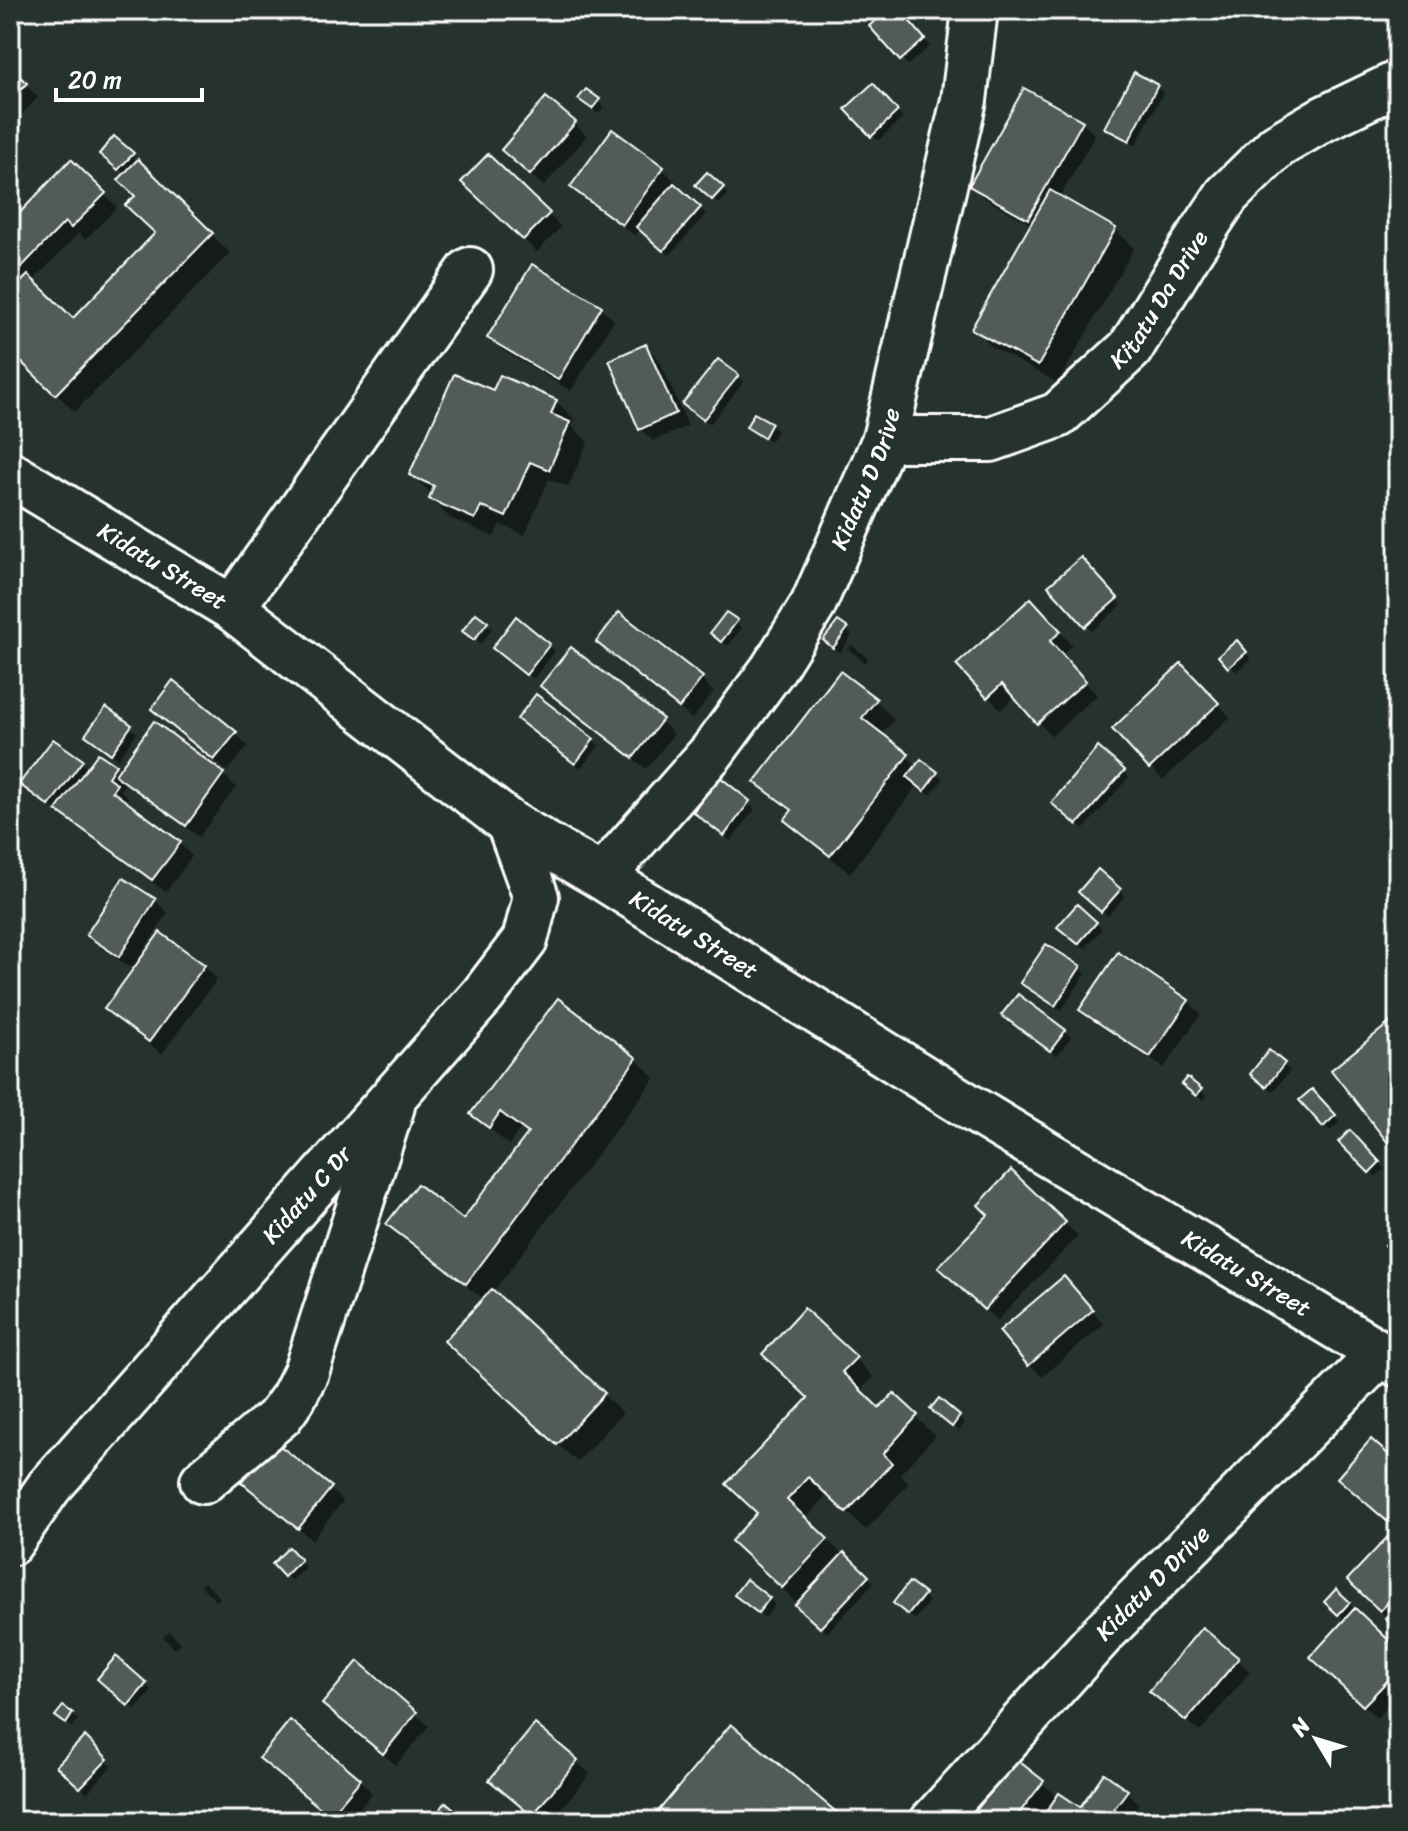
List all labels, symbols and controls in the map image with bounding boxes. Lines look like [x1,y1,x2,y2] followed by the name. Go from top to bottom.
[56,52,202,102] scale bar
[68,59,122,101] text: 20 m
[1099,221,1220,380] street label: Kitatu Da Drive
[818,404,913,557] street label: Kidatu D Drive
[89,510,235,622] street label: Kidatu Street
[621,878,767,991] street label: Kidatu Street
[251,1135,363,1254] street label: Kidatu C Dr
[1173,1218,1320,1329] street label: Kidatu Street
[1085,1515,1221,1651] street label: Kidatu D Drive
[1276,1699,1356,1779] north arrow
[1280,1708,1321,1746] text: N

